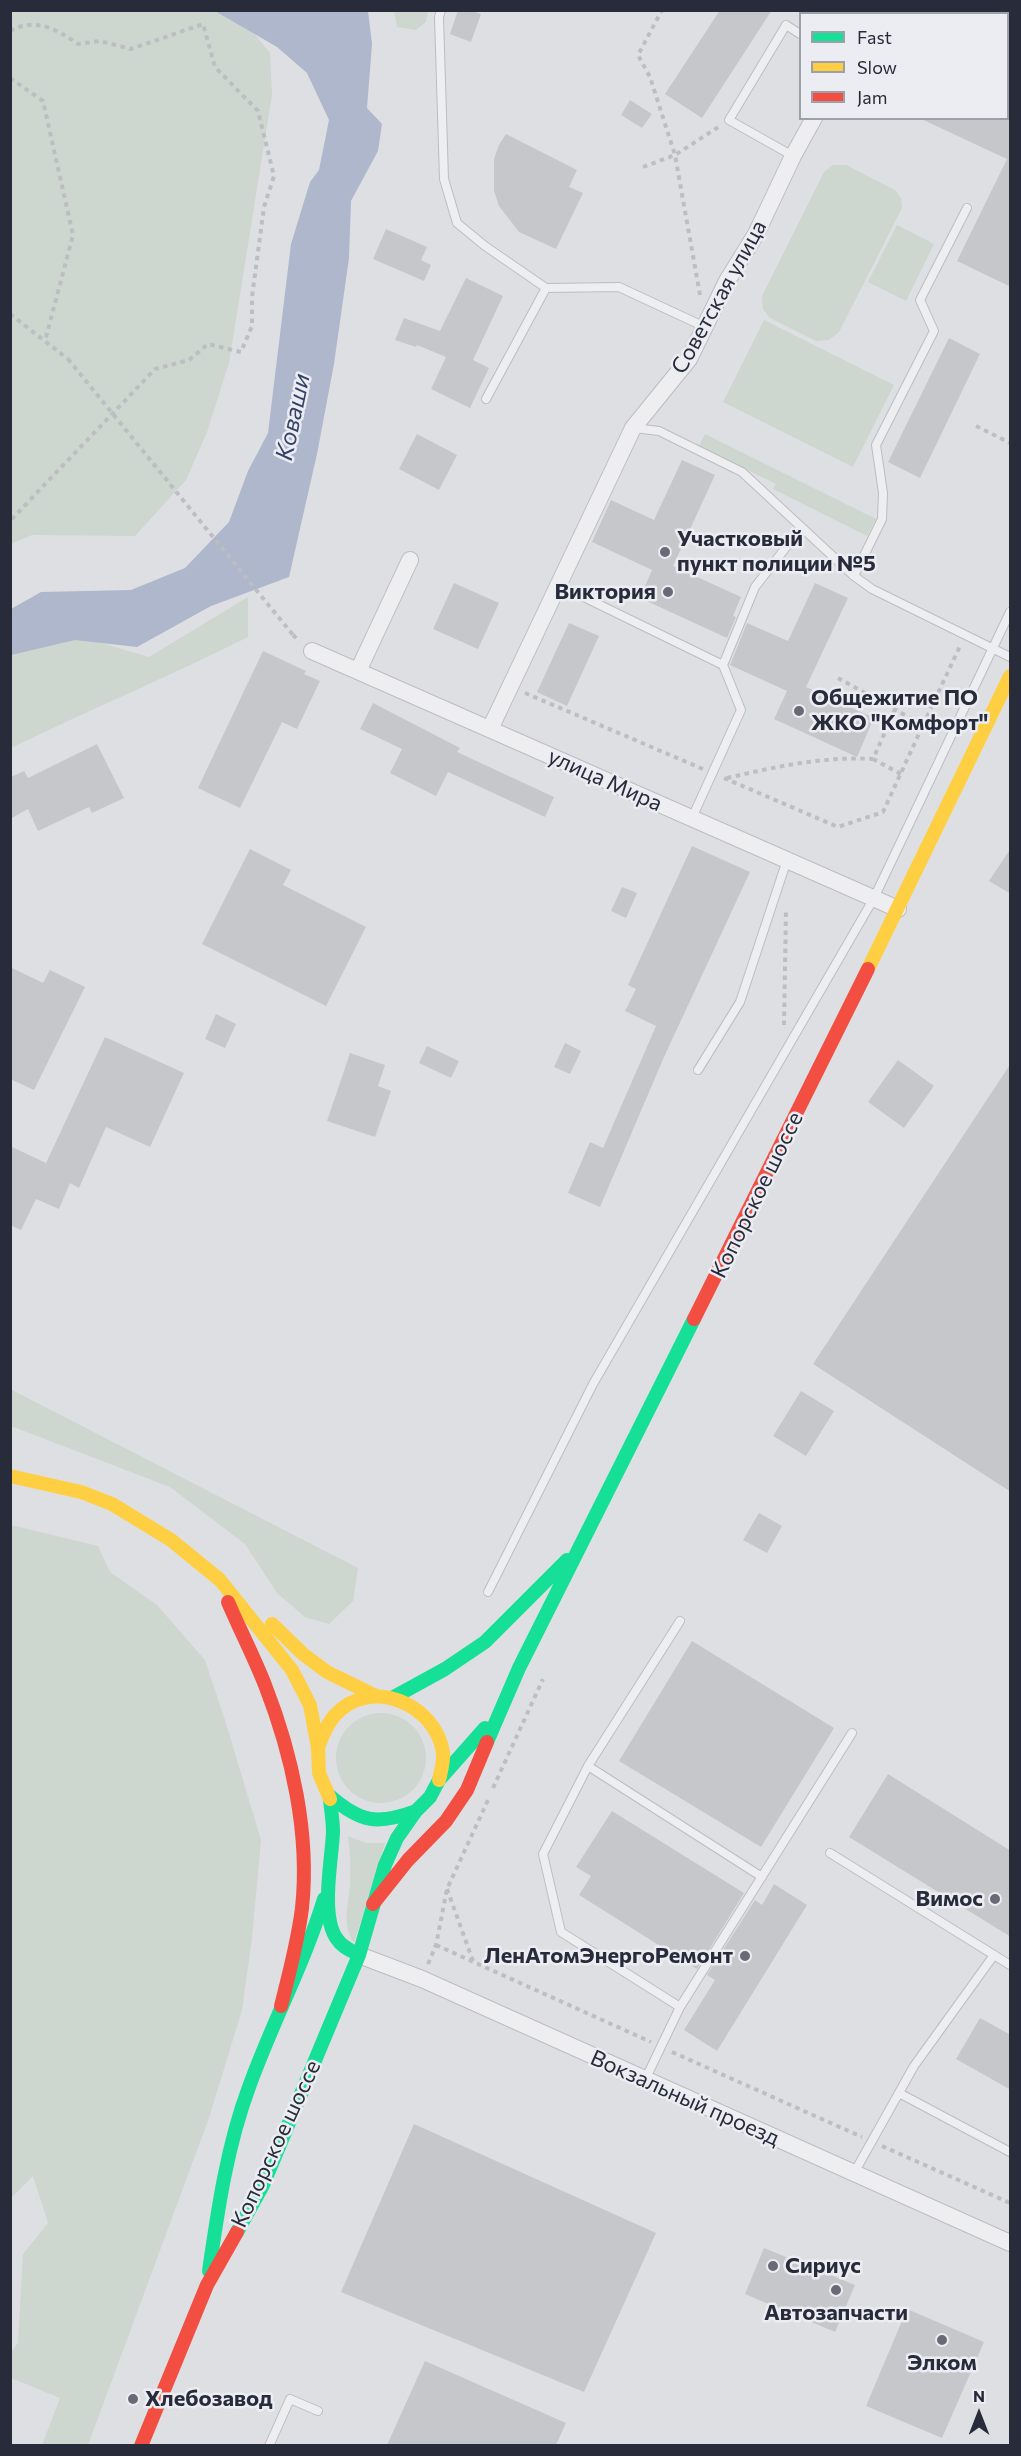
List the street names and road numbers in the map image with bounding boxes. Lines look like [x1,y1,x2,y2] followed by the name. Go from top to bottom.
[666,216,772,378] street label: Советская улица
[544,743,666,817] street label: улица Мира
[705,1108,809,1282] street label: Копорское шоссе
[586,2044,784,2152] street label: Вокзальный проезд
[226,2056,326,2232] street label: Копорское шоссе

